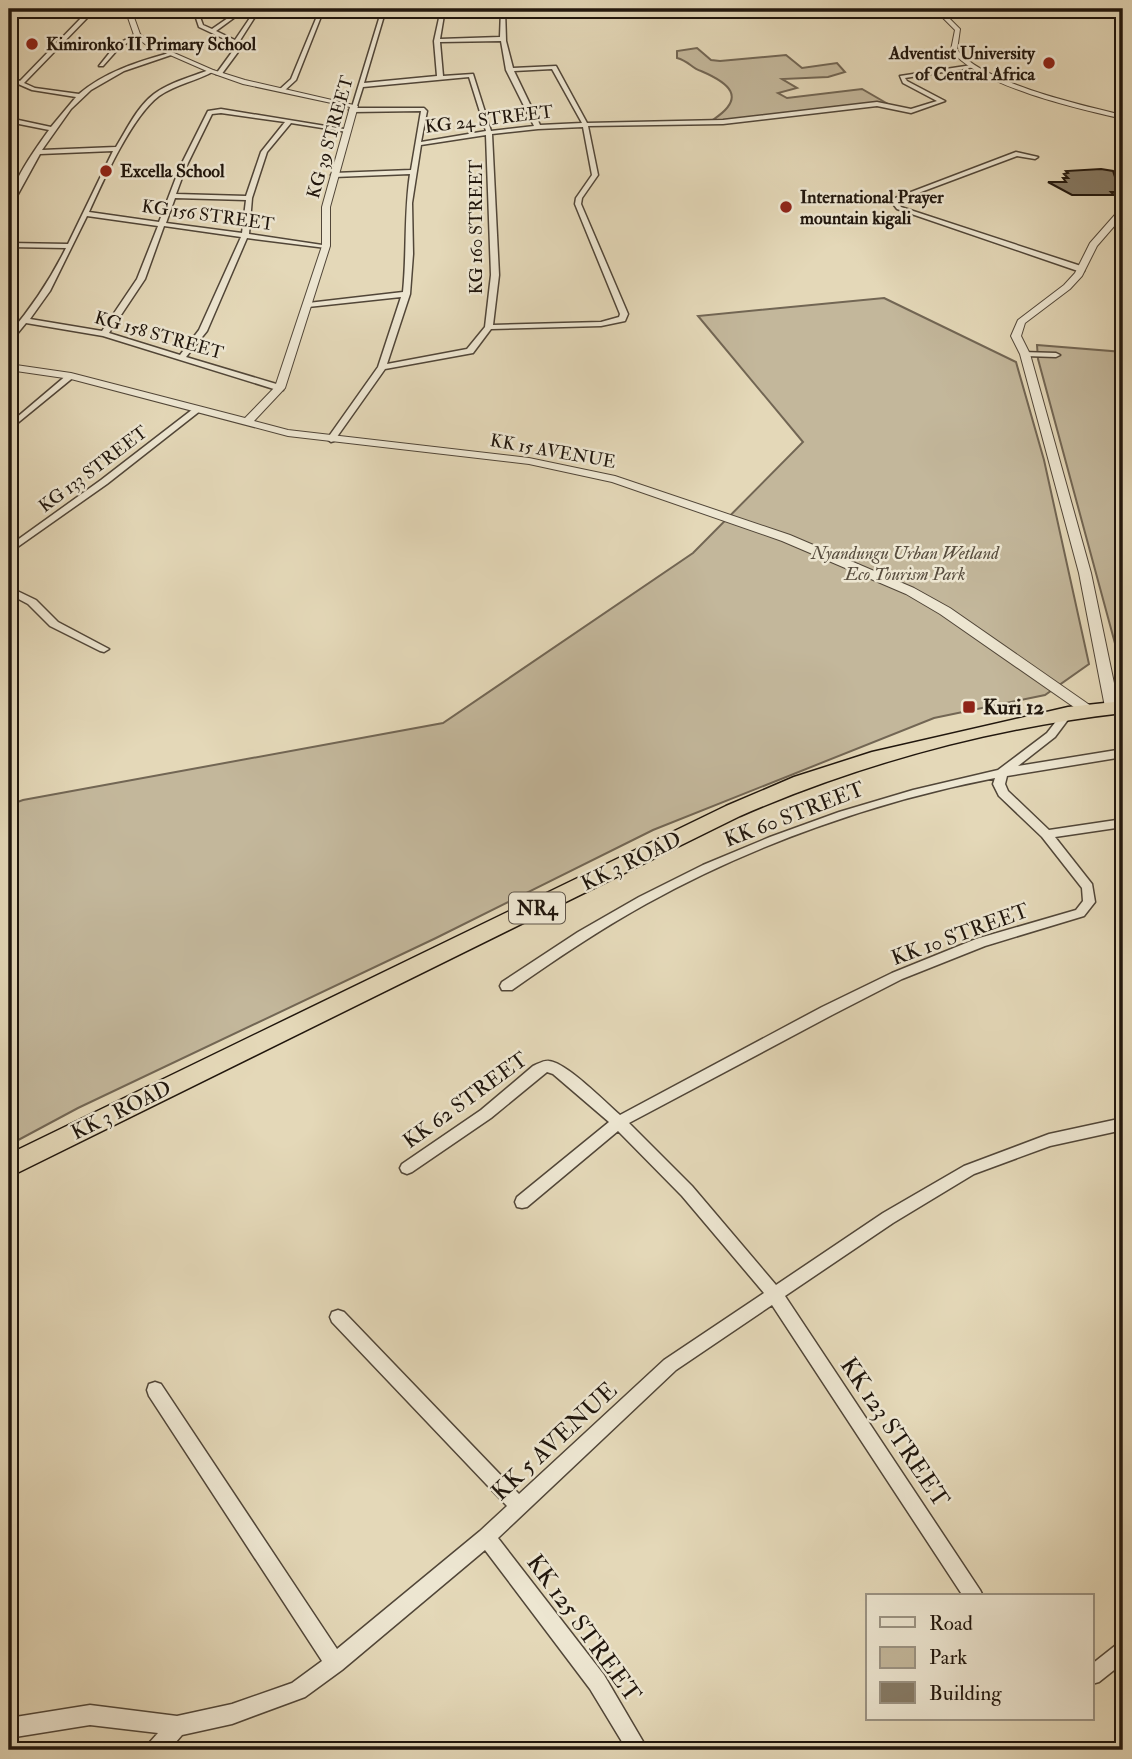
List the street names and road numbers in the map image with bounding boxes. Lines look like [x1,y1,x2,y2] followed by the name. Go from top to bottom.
[302,73,359,201] street label: KG 39 STREET
[424,100,555,139] street label: KG 24 STREET
[465,159,488,294] street label: KG 160 STREET
[140,195,276,236] street label: KG 156 STREET
[92,306,227,365] street label: KG 158 STREET
[34,421,153,518] street label: KG 133 STREET
[488,429,618,474] street label: KK 15 AVENUE
[720,775,868,854] street label: KK 60 STREET
[577,826,686,897] street label: KK 3 ROAD
[509,893,565,924] road number: NR4
[888,897,1033,972] street label: KK 10 STREET
[398,1046,533,1155] street label: KK 62 STREET
[67,1075,176,1146] street label: KK 3 ROAD
[833,1351,956,1513] street label: KK 123 STREET
[485,1375,624,1508] street label: KK 5 AVENUE
[519,1548,648,1709] street label: KK 125 STREET

